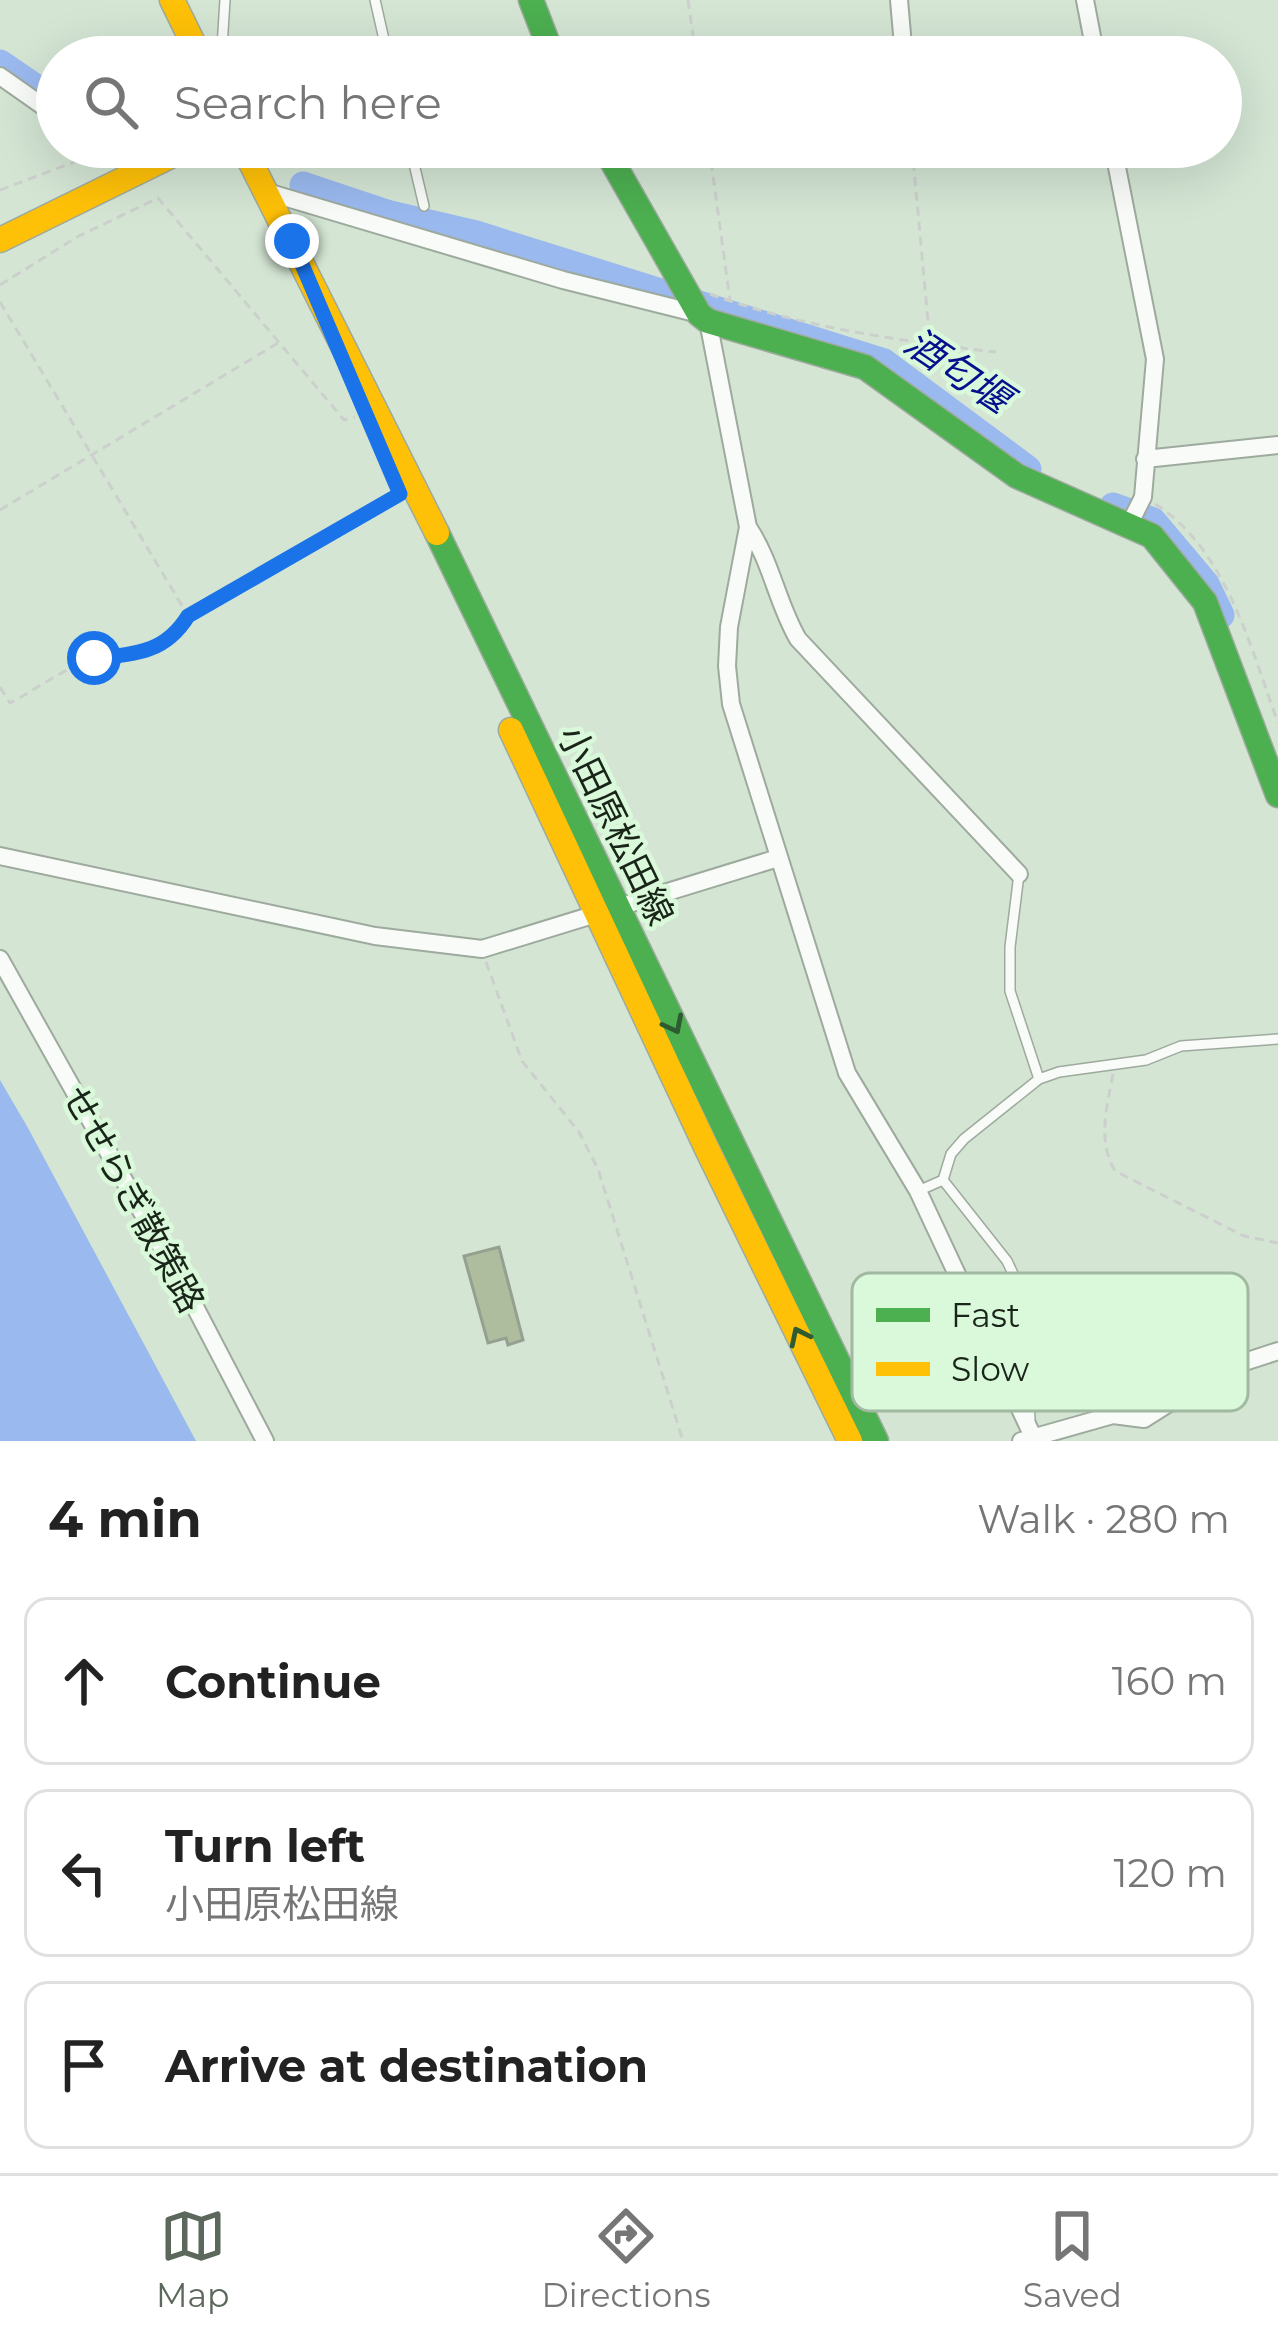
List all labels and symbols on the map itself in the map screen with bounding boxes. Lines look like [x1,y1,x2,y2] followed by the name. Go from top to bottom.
[265,214,319,268] route end
[896,317,1025,426] water label: 酒匂堰
[67,631,121,685] route start
[549,718,683,932] street label: 小田原松田線
[660,1013,684,1034] one-way arrow
[54,1078,214,1320] street label: せせらぎ散策路
[852,1273,1248,1411] legend
[951,1295,1020,1335] text: Fast
[789,1327,813,1348] one-way arrow
[951,1349,1029,1389] text: Slow

